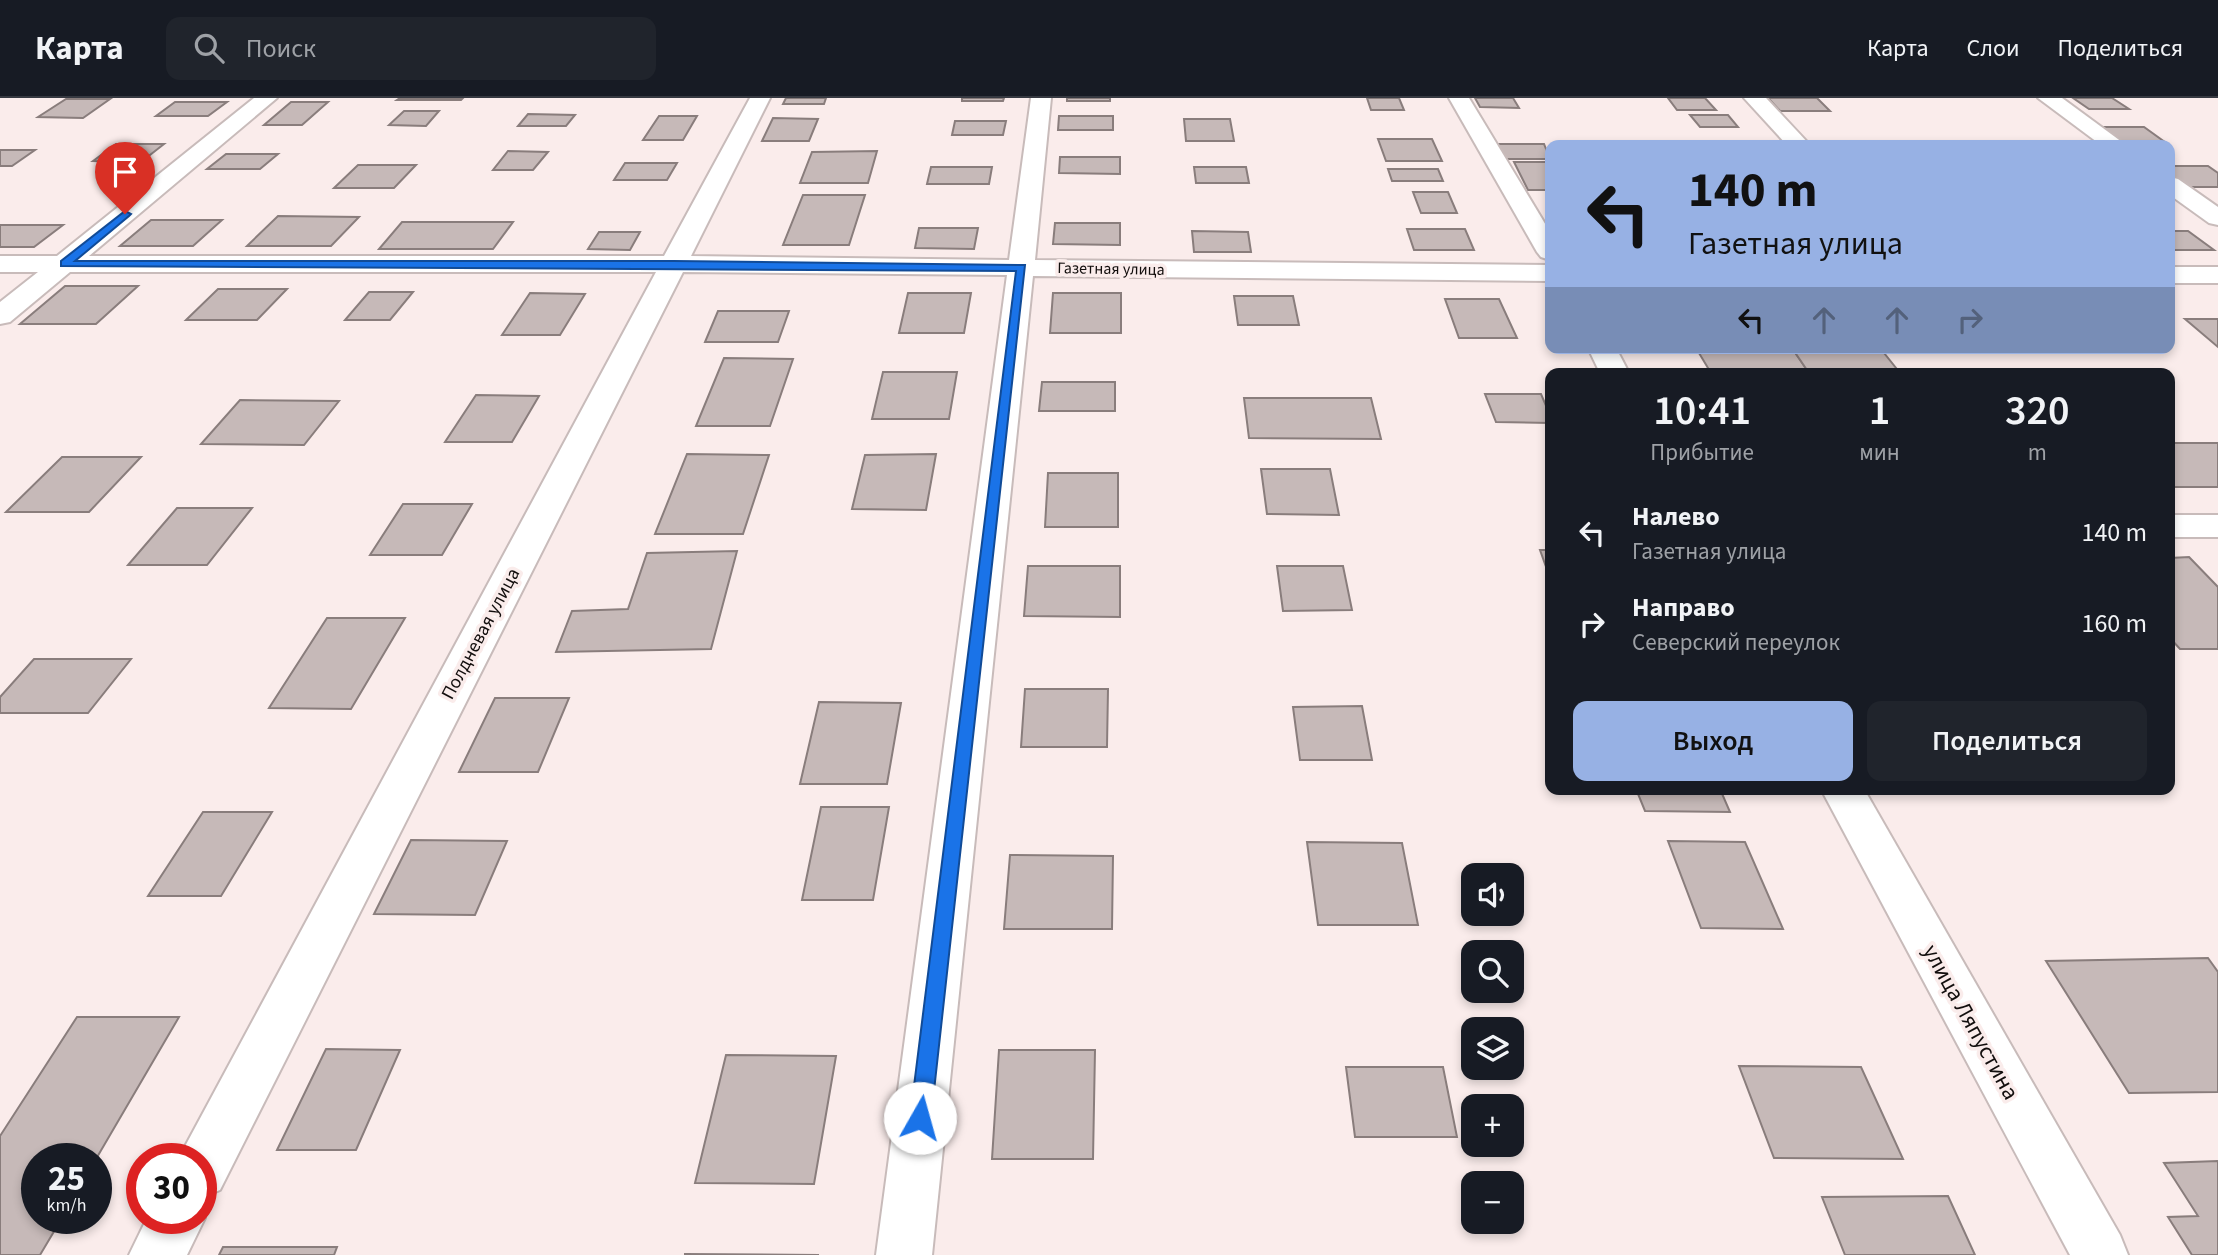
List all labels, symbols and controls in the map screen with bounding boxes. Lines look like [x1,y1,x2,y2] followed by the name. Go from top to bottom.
[166,17,656,80] search box
[35,25,124,72] text: Карта
[190,29,228,67] icon: search
[246,30,316,67] text: Поиск
[1867,31,1929,66] text: Карта
[1967,31,2020,66] text: Слои
[2058,31,2183,66] text: Поделиться
[95,142,155,214] pin
[106,153,144,191] icon: arrive
[1688,156,1817,226] text: 140 m
[1573,168,1664,259] icon: left
[1688,221,1903,267] text: Газетная улица
[1057,257,1165,281] street label: Газетная улица
[1732,301,1770,339] icon: left
[1805,301,1843,339] icon: ahead
[1878,301,1916,339] icon: ahead
[1951,301,1989,339] icon: right
[1653,381,1751,441] text: 10:41
[1869,381,1890,441] text: 1
[2005,381,2070,441] text: 320
[1650,436,1754,469] text: Прибытие
[1859,436,1900,469] text: мин
[2028,436,2047,469] text: m
[1632,498,1720,535] text: Налево
[1573,514,1611,552] icon: left
[2081,514,2147,551] text: 140 m
[1632,535,1786,568] text: Газетная улица
[435,563,527,705] street label: Полдневая улица
[1632,589,1735,626] text: Направо
[1573,605,1611,643] icon: right
[2081,605,2147,642] text: 160 m
[1632,626,1840,659] text: Северский переулок
[1573,701,1853,781] button: Выход
[1867,701,2147,781] button: Поделиться
[1461,863,1524,1234] map controls
[1461,863,1524,926] button: sound
[1915,938,2027,1106] street label: улица Ляпустина
[1461,940,1524,1003] button: search
[1461,1017,1524,1080] button: layers
[883,1081,957,1155] position arrow
[1461,1094,1524,1157] button: +
[126,1143,217,1234] speed limit sign: 30
[48,1154,85,1204] text: 25
[1461,1171,1524,1234] button: −
[47,1193,86,1218] text: km/h

